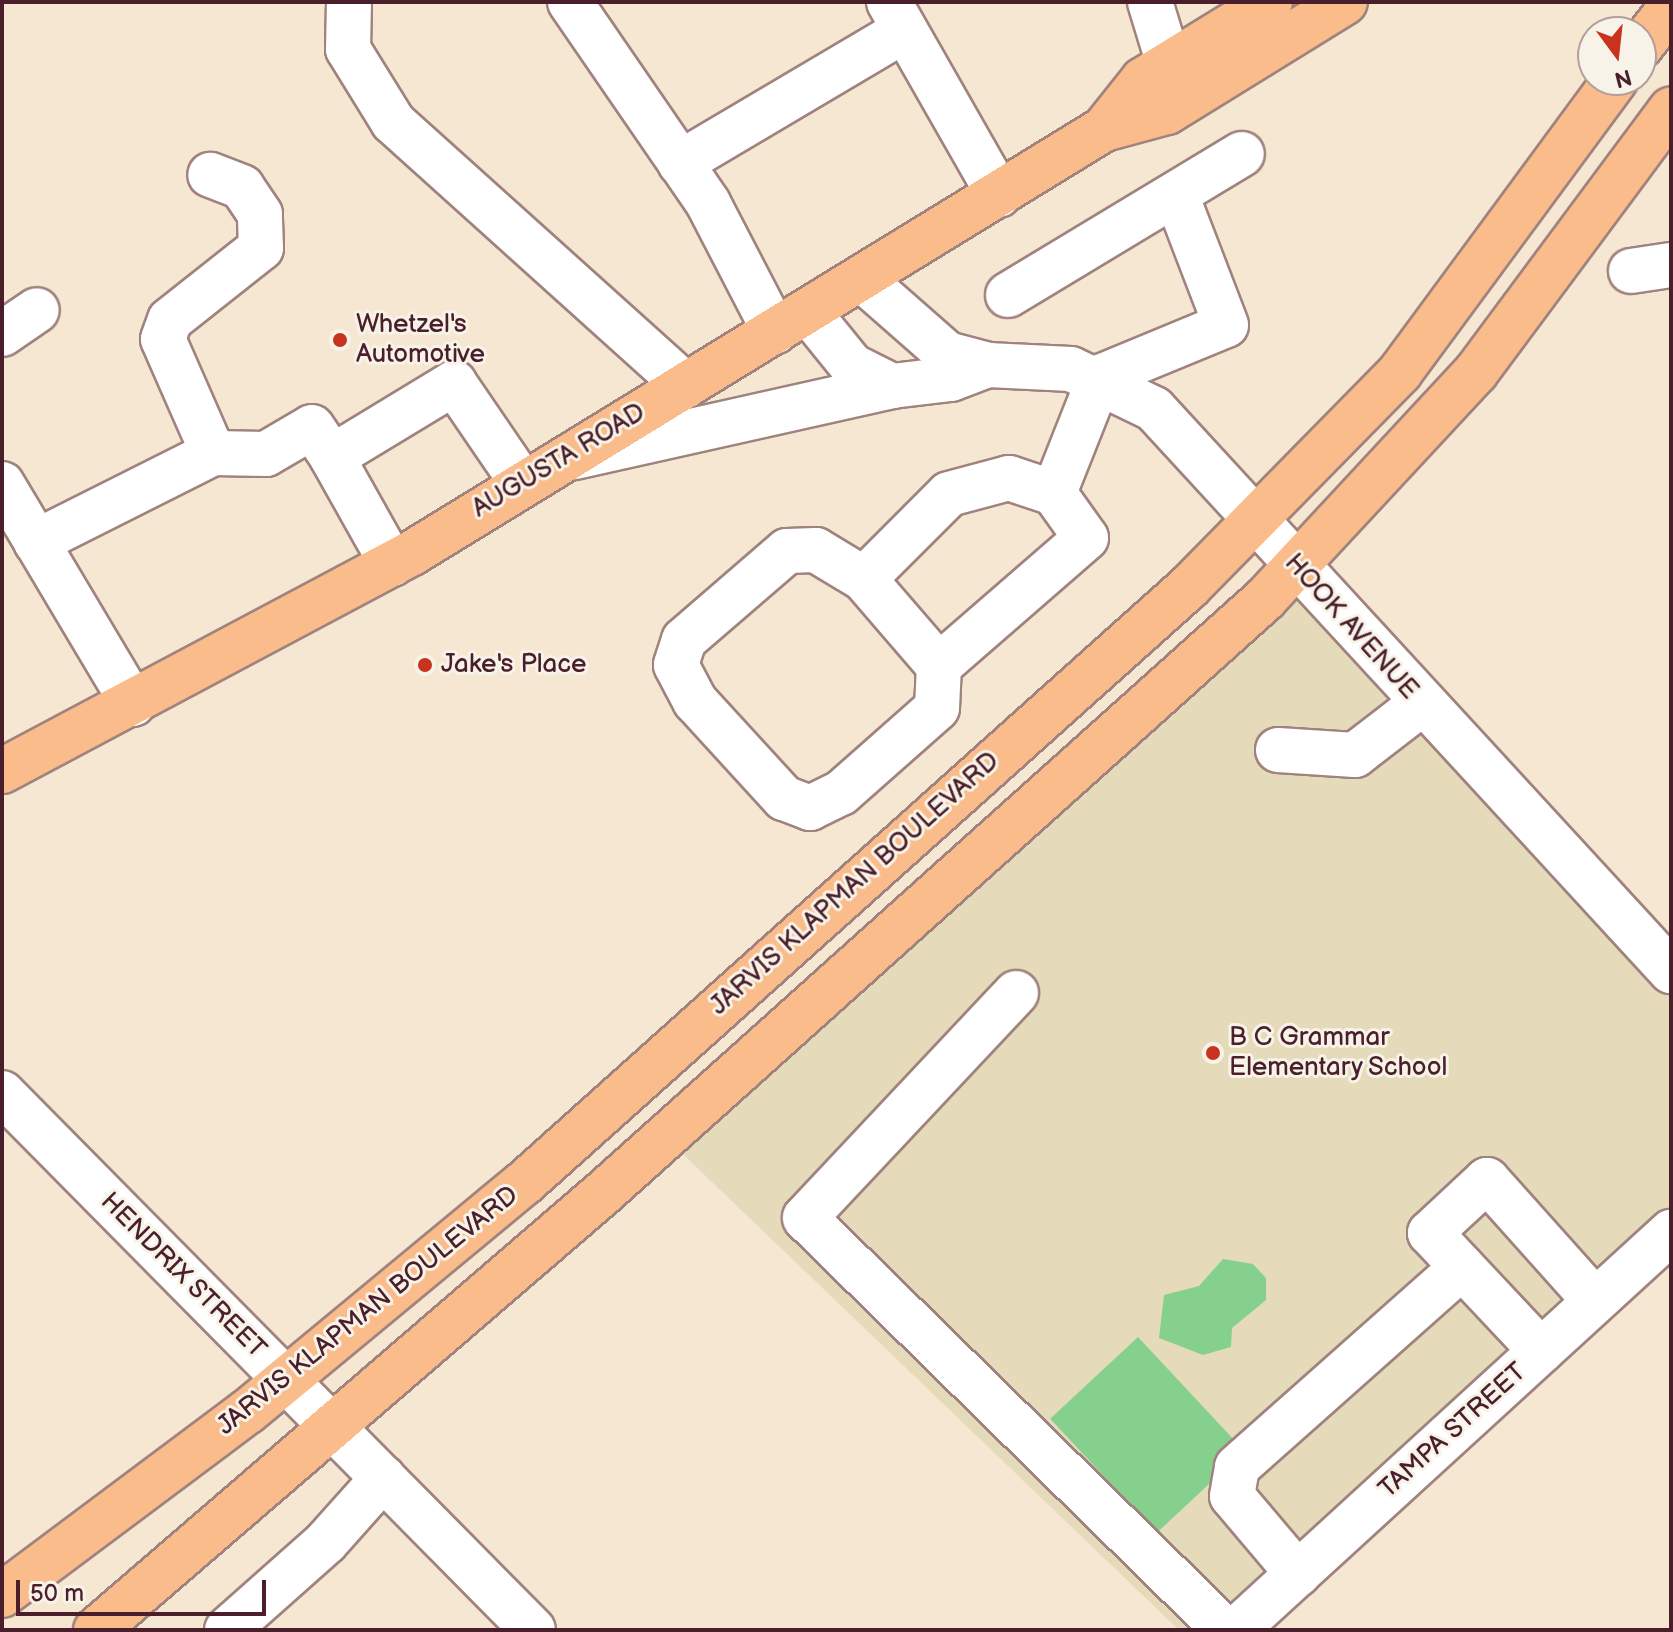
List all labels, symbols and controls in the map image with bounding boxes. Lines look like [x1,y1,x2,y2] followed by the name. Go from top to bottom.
[1577,16,1657,96] north arrow
[1611,63,1634,93] text: N
[356,309,485,370] place label: Whetzel's Automotive
[331,331,349,349] marker: Whetzel's Automotive
[467,397,651,525] street label: AUGUSTA ROAD
[1278,548,1424,706] street label: HOOK AVENUE
[441,649,586,681] place label: Jake's Place
[416,656,434,674] marker: Jake's Place
[704,746,1006,1022] street label: JARVIS KLAPMAN BOULEVARD
[1229,1022,1449,1084] place label: B C Grammar Elementary School
[1204,1044,1222,1062] marker: B C Grammar Elementary School
[211,1180,525,1442] street label: JARVIS KLAPMAN BOULEVARD
[93,1186,273,1366] street label: HENDRIX STREET
[1373,1356,1533,1506] street label: TAMPA STREET
[20,1564,270,1614] scale bar
[30,1579,84,1608] text: 50 m

